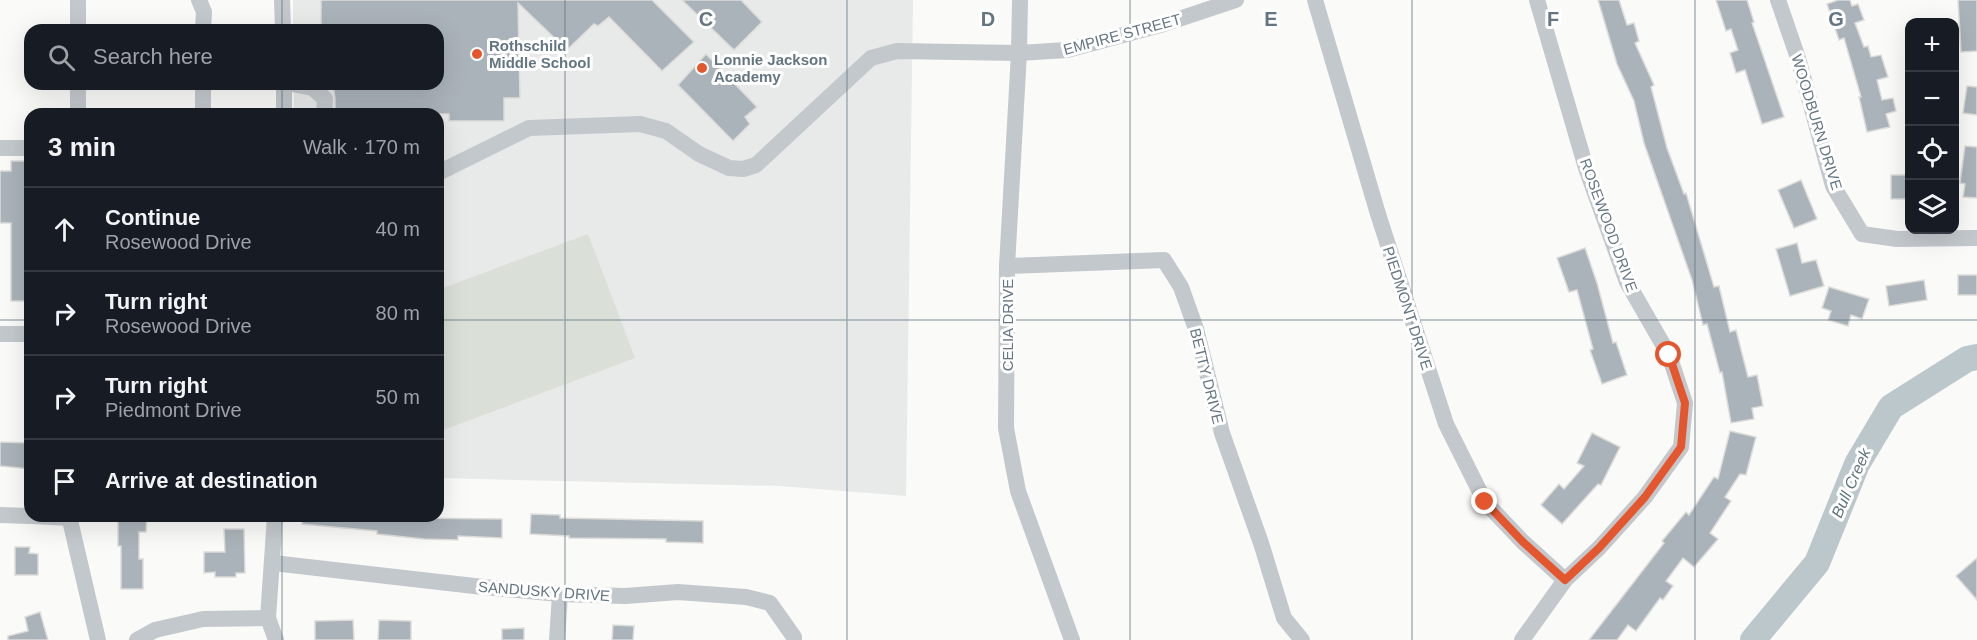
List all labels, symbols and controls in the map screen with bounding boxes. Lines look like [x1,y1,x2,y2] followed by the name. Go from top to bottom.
[699,8,713,30] text: C
[981,8,995,30] text: D
[1264,8,1278,30] text: E
[1547,8,1559,30] text: F
[1828,8,1844,30] text: G
[1061,10,1183,58] street label: EMPIRE STREET
[1905,18,1959,234] map controls
[1905,18,1959,72] button: +
[24,24,444,90] search box
[489,37,591,71] place label: Rothschild Middle School
[45,41,78,74] icon: search
[93,44,213,69] text: Search here
[470,47,484,61] marker: Rothschild Middle School
[714,51,827,85] place label: Lonnie Jackson Academy
[1788,52,1846,192] street label: WOODBURN DRIVE
[695,61,709,75] marker: Lonnie Jackson Academy
[1905,72,1959,126] button: −
[1905,126,1959,180] button: locate
[48,132,116,162] text: 3 min
[303,136,420,158] text: Walk · 170 m
[1577,156,1641,294] street label: ROSEWOOD DRIVE
[1905,180,1959,234] button: layers
[105,205,200,230] text: Continue
[48,213,81,246] icon: ahead
[376,218,420,240] text: 40 m
[105,231,252,253] text: Rosewood Drive
[1380,244,1436,372] street label: PIEDMONT DRIVE
[999,279,1016,371] street label: CELIA DRIVE
[105,289,207,314] text: Turn right
[48,297,81,330] icon: right
[376,302,420,324] text: 80 m
[105,315,252,337] text: Rosewood Drive
[1187,326,1227,426] street label: BETTY DRIVE
[1655,341,1681,367] route start
[105,373,207,398] text: Turn right
[48,381,81,414] icon: right
[376,386,420,408] text: 50 m
[105,399,242,421] text: Piedmont Drive
[1828,445,1874,520] water label: Bull Creek
[48,465,81,498] icon: arrive
[105,468,318,493] text: Arrive at destination
[1471,488,1497,514] route end
[477,578,611,604] street label: SANDUSKY DRIVE

